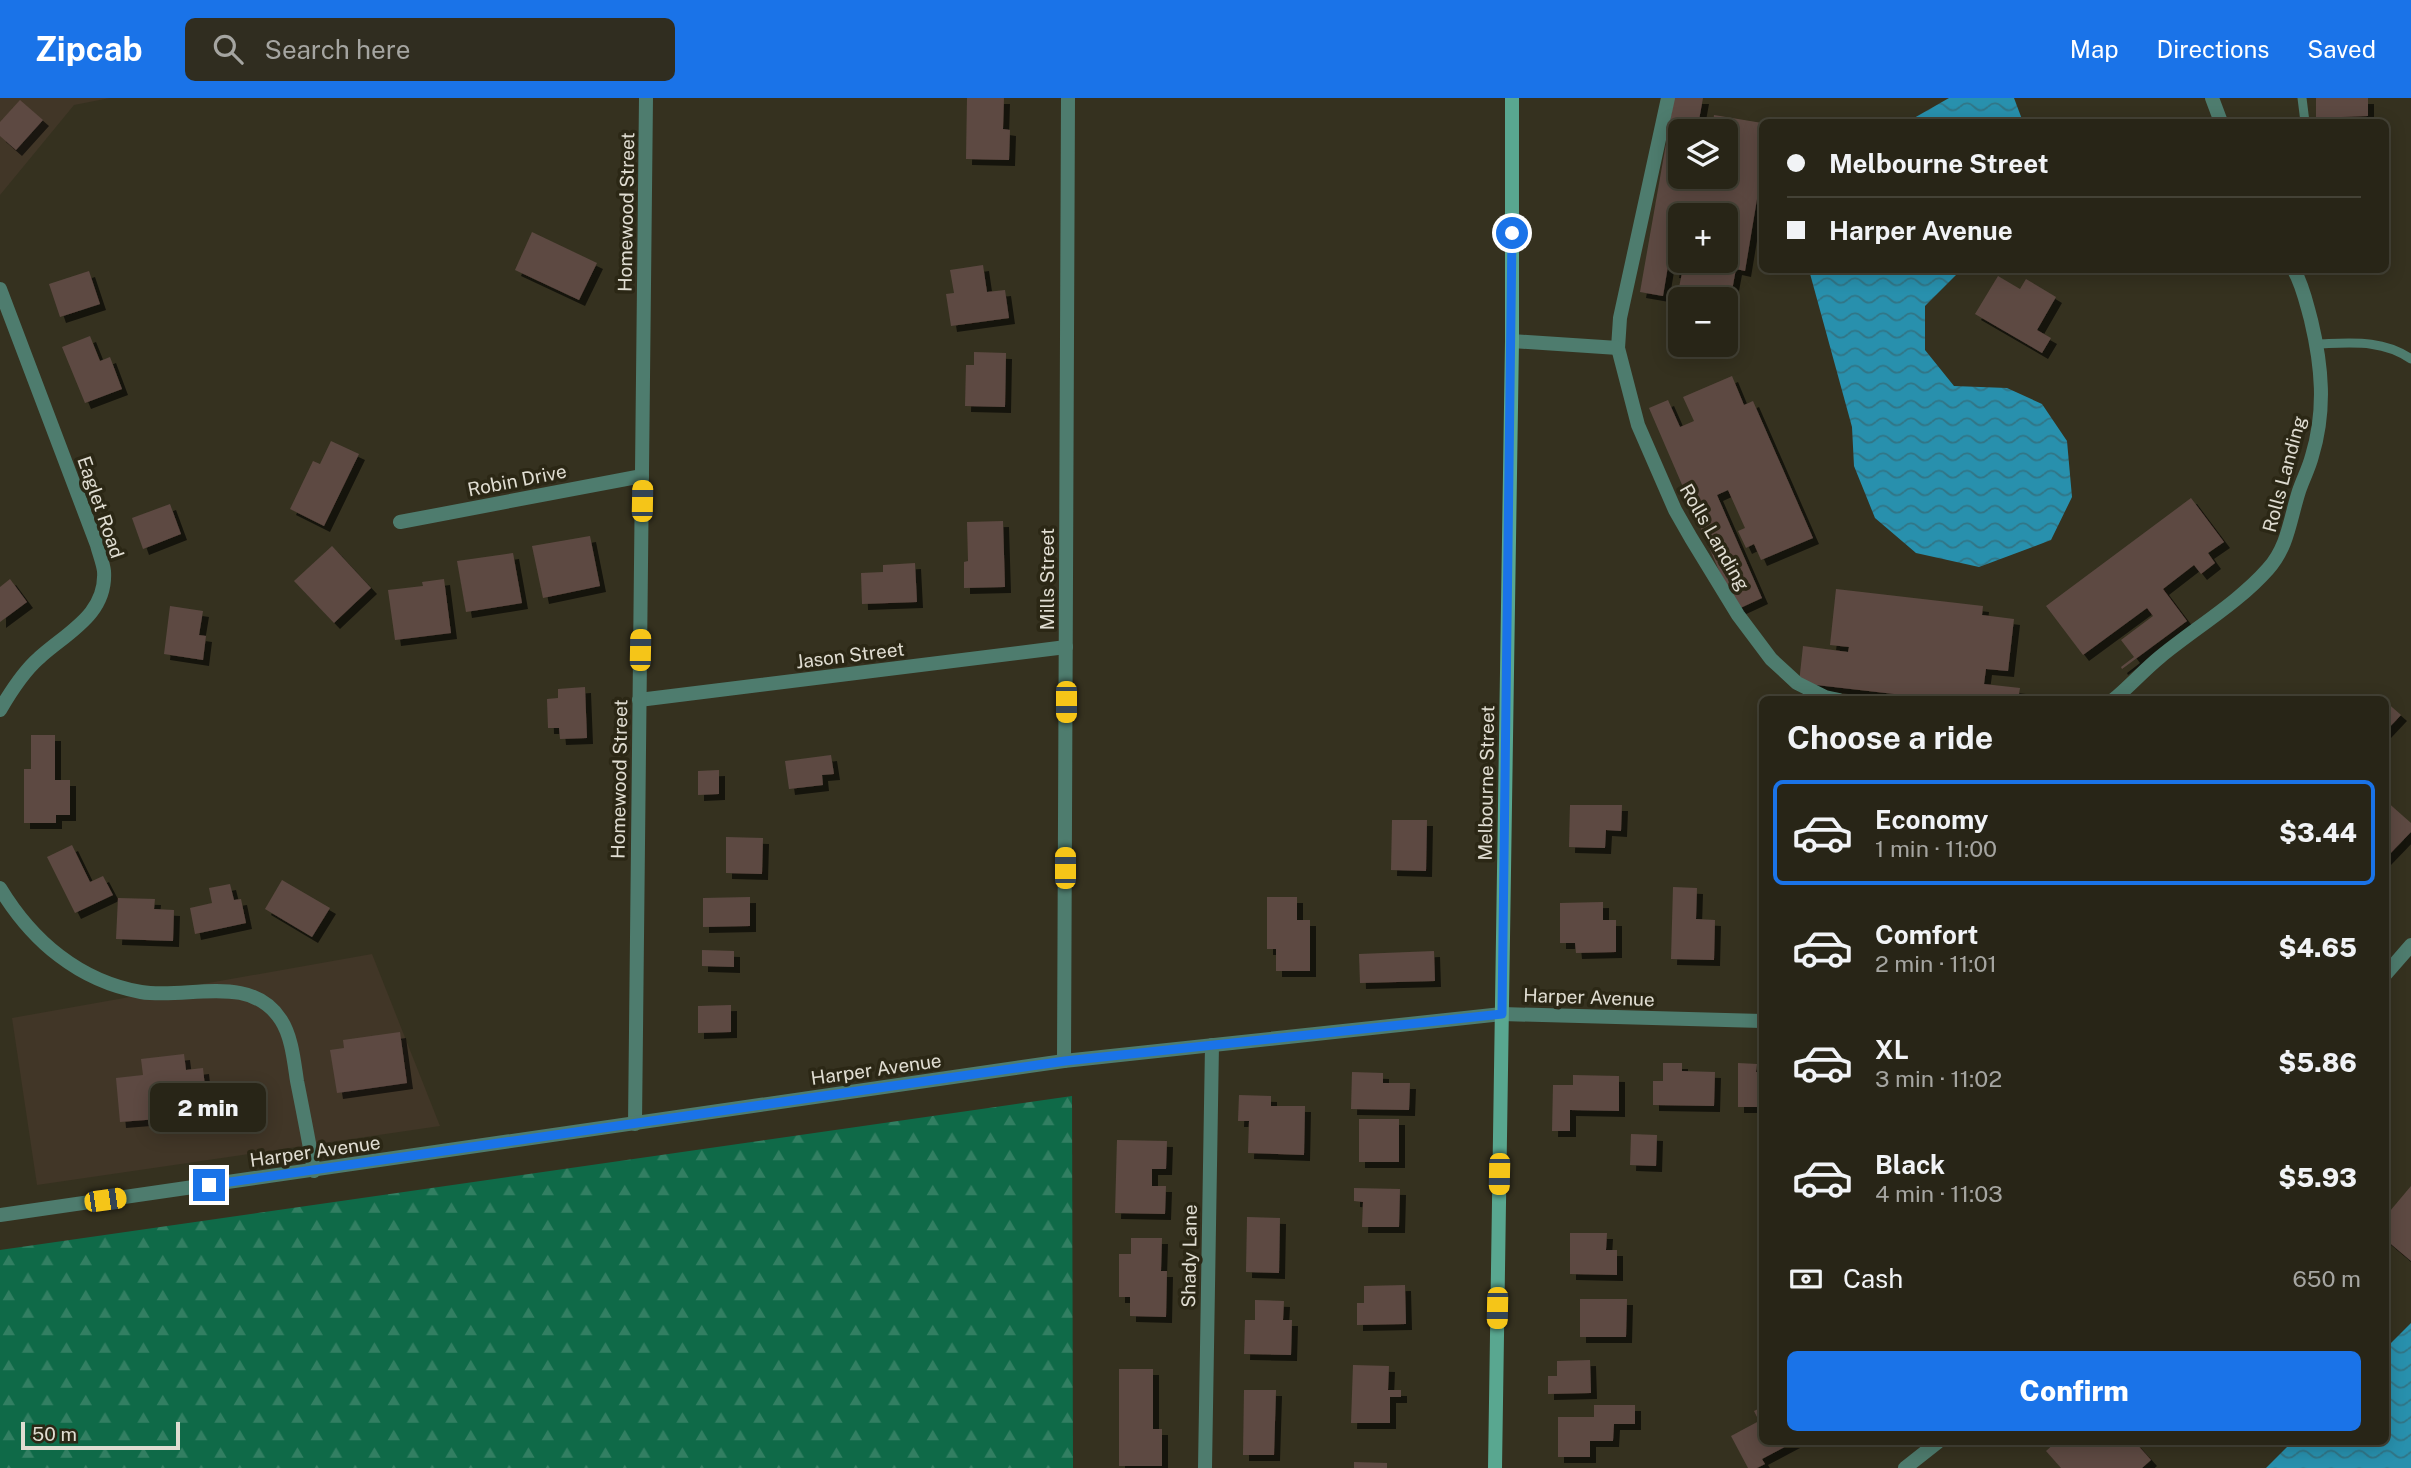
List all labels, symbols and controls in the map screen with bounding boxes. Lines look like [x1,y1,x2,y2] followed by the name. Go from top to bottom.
[185,18,675,81] search box
[35,30,143,68] text: Zipcab
[209,30,247,68] icon: search
[265,34,411,65] text: Search here
[2070,35,2119,63] text: Map
[2157,35,2269,63] text: Directions
[2307,35,2376,63] text: Saved
[1668,119,1738,357] map controls
[1668,119,1738,189] button: layers
[614,132,638,292] street label: Homewood Street
[1829,148,2049,179] text: Melbourne Street
[1668,203,1738,273] button: +
[1829,215,2013,246] text: Harper Avenue
[1496,217,1528,249] route start
[1668,287,1738,357] button: −
[2258,413,2310,535] street label: Rolls Landing
[73,453,129,561] street label: Eaglet Road
[466,460,568,500] street label: Robin Drive
[632,480,653,522] car
[1676,480,1755,594] street label: Rolls Landing
[1036,528,1058,630] street label: Mills Street
[630,629,651,671] car
[794,637,906,673] street label: Jason Street
[1056,681,1077,723] car
[607,699,631,859] street label: Homewood Street
[1474,705,1498,861] street label: Melbourne Street
[1787,719,1993,756] text: Choose a ride
[1791,801,1854,864] icon: car
[1875,804,1988,835] text: Economy
[2279,817,2357,848] text: $3.44
[1875,835,1997,862] text: 1 min · 11:00
[1055,847,1076,889] car
[1791,916,1854,979] icon: car
[1875,919,1978,950] text: Comfort
[2279,932,2357,963] text: $4.65
[1875,950,1997,977] text: 2 min · 11:01
[1523,984,1655,1010] street label: Harper Avenue
[1791,1031,1854,1094] icon: car
[1875,1034,1909,1065] text: XL
[2278,1047,2357,1078] text: $5.86
[809,1049,943,1089] street label: Harper Avenue
[1875,1065,2002,1092] text: 3 min · 11:02
[151,1084,267,1132] callout: 2 min
[177,1094,239,1121] text: 2 min
[248,1131,382,1171] street label: Harper Avenue
[1791,1146,1854,1209] icon: car
[1875,1149,1945,1180] text: Black
[1489,1153,1510,1195] car
[2278,1162,2357,1193] text: $5.93
[193,1169,225,1201] route end
[1875,1180,2003,1207] text: 4 min · 11:03
[83,1187,128,1213] car
[1177,1204,1201,1308] street label: Shady Lane
[1787,1260,1825,1298] icon: cash
[1843,1263,1903,1294] text: Cash
[2292,1265,2361,1292] text: 650 m
[1487,1287,1508,1329] car
[1787,1351,2361,1431] button: Confirm
[21,1419,180,1451] scale bar
[32,1423,77,1445] text: 50 m

